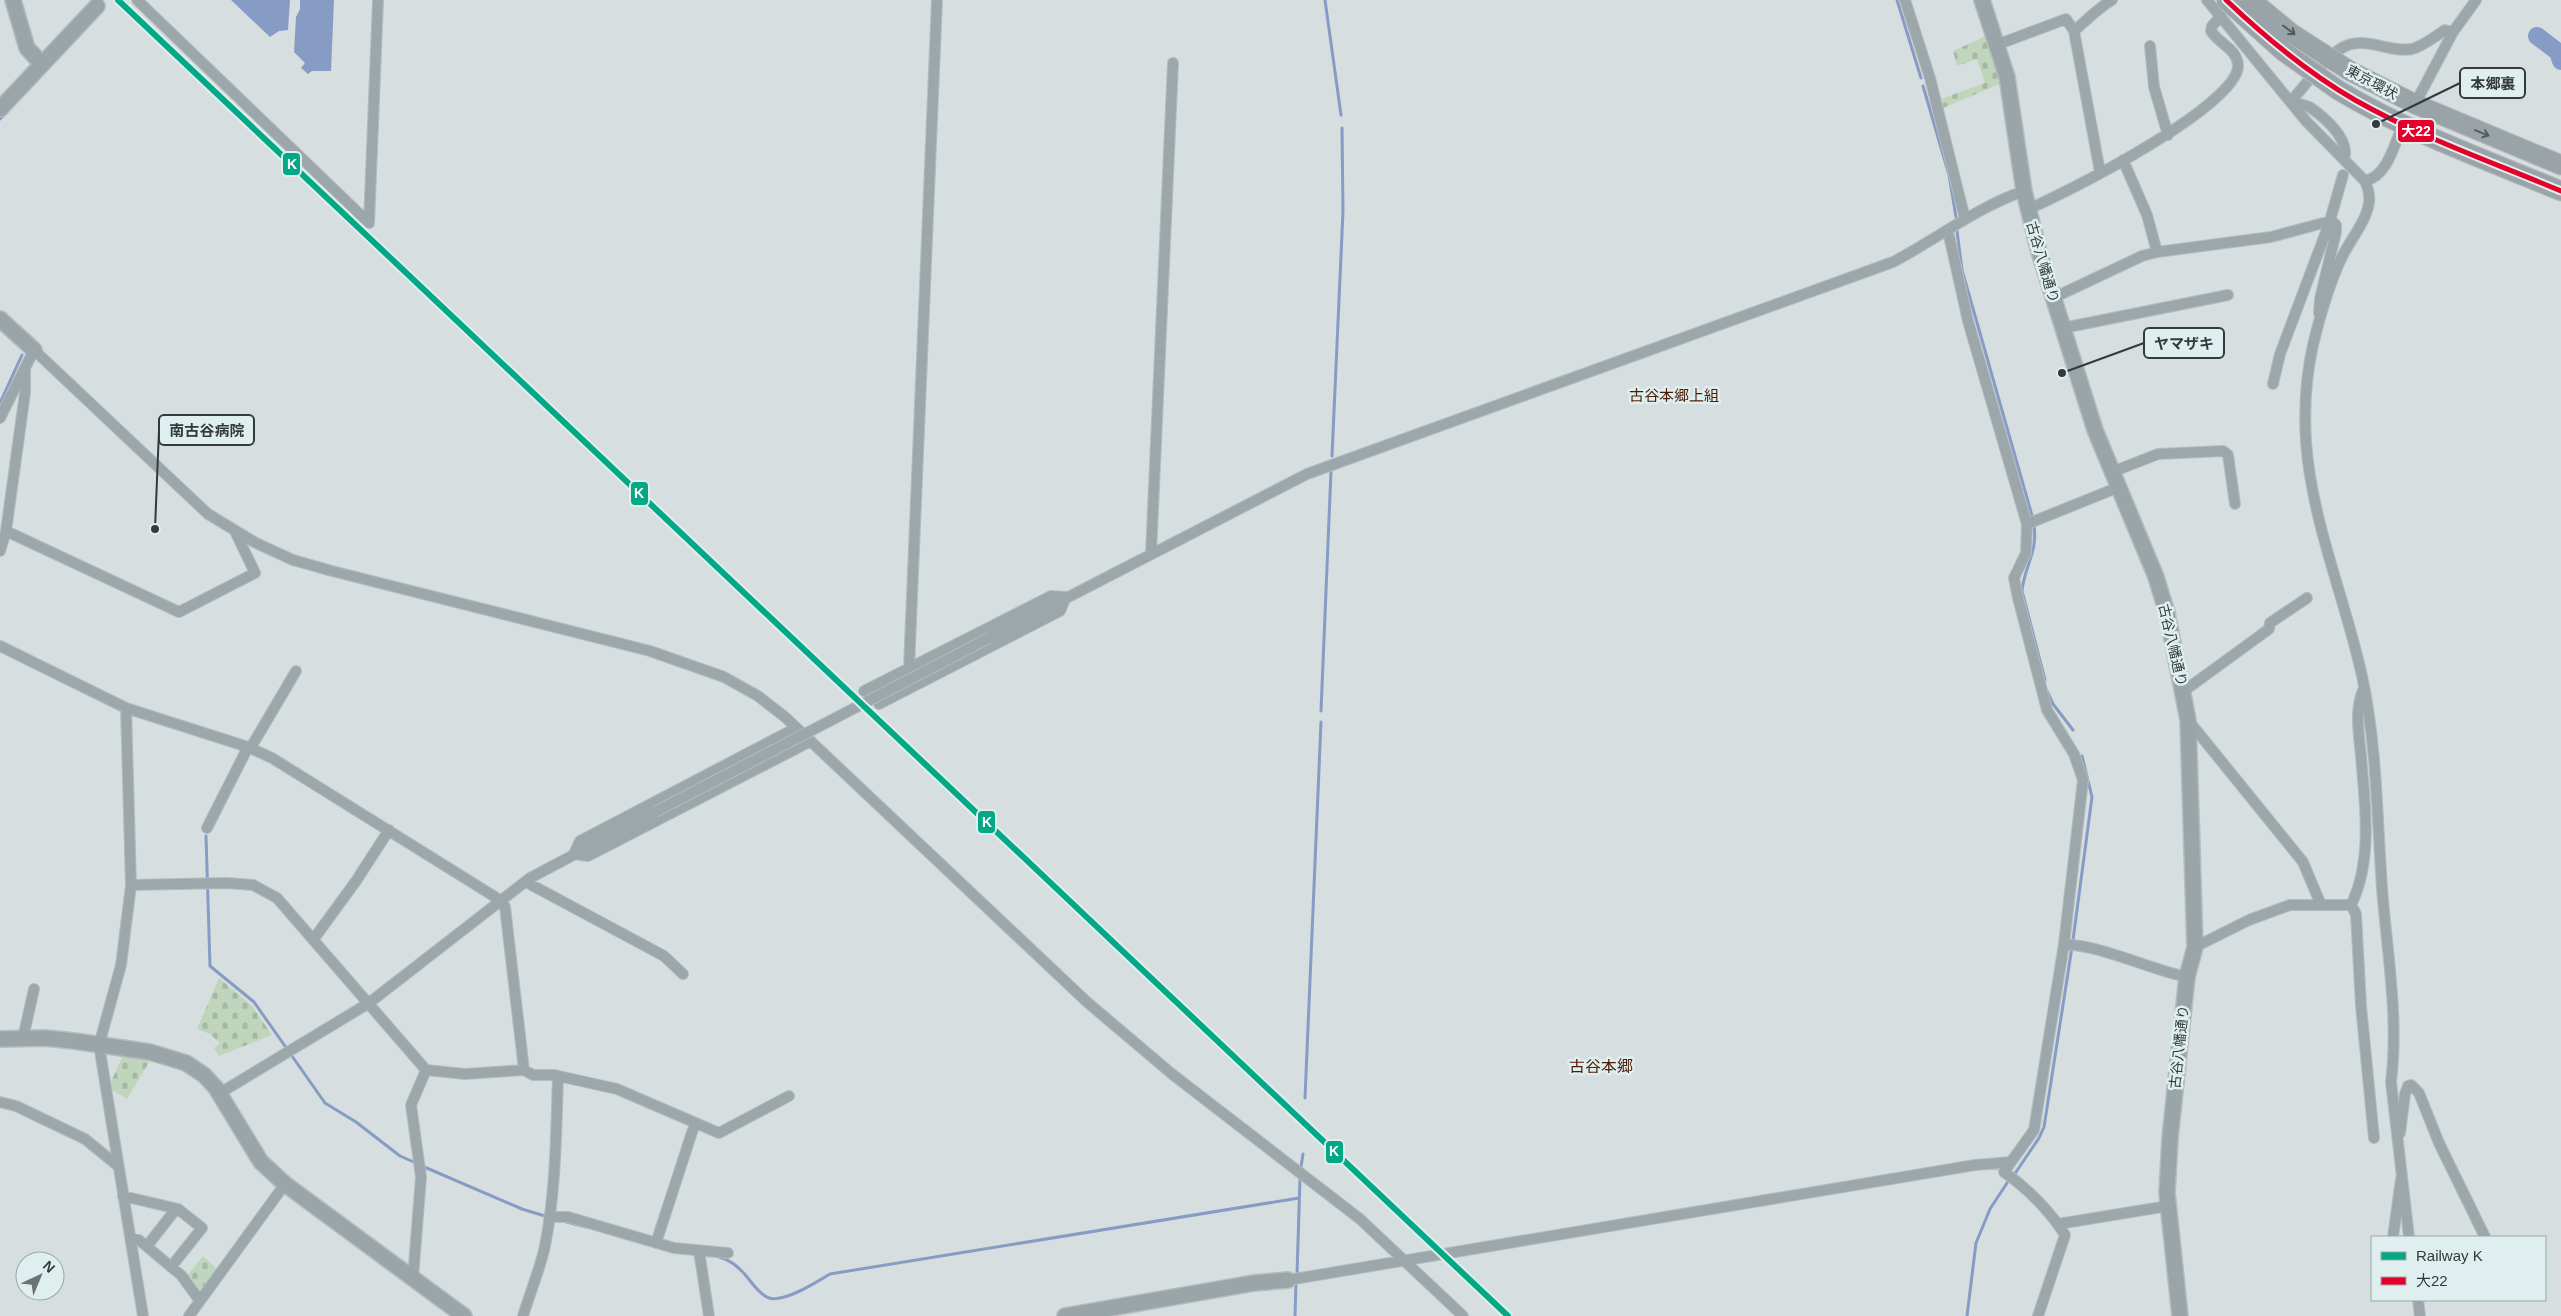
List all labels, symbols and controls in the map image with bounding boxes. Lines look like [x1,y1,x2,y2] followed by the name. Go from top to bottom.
[2282,25,2295,36] one-way arrow
[2344,62,2400,102] street label: 東京環状
[2460,68,2525,98] callout: 本郷裏
[2470,75,2516,92] text: 本郷裏
[2397,119,2435,143] line badge: 大22
[2401,123,2431,139] text: 大22
[2474,128,2489,138] one-way arrow
[282,152,301,176] line badge: K
[287,156,297,172] text: K
[2024,219,2062,305] street label: 古谷八幡通り
[2144,328,2224,358] callout: ヤマザキ
[2154,335,2214,352] text: ヤマザキ
[1629,387,1719,404] district label: 古谷本郷上組
[159,415,254,445] callout: 南古谷病院
[169,422,245,439] text: 南古谷病院
[630,481,649,506] line badge: K
[634,485,644,501] text: K
[2156,602,2190,688] street label: 古谷八幡通り
[977,810,996,834] line badge: K
[982,814,992,830] text: K
[2167,1004,2191,1090] street label: 古谷八幡通り
[1569,1058,1633,1075] district label: 古谷本郷
[1325,1140,1344,1164] line badge: K
[1329,1143,1339,1159] text: K
[2371,1236,2546,1301] legend
[2416,1247,2483,1264] text: Railway K
[15,1251,65,1301] north arrow
[40,1257,58,1276] text: N
[2416,1272,2448,1289] text: 大22

